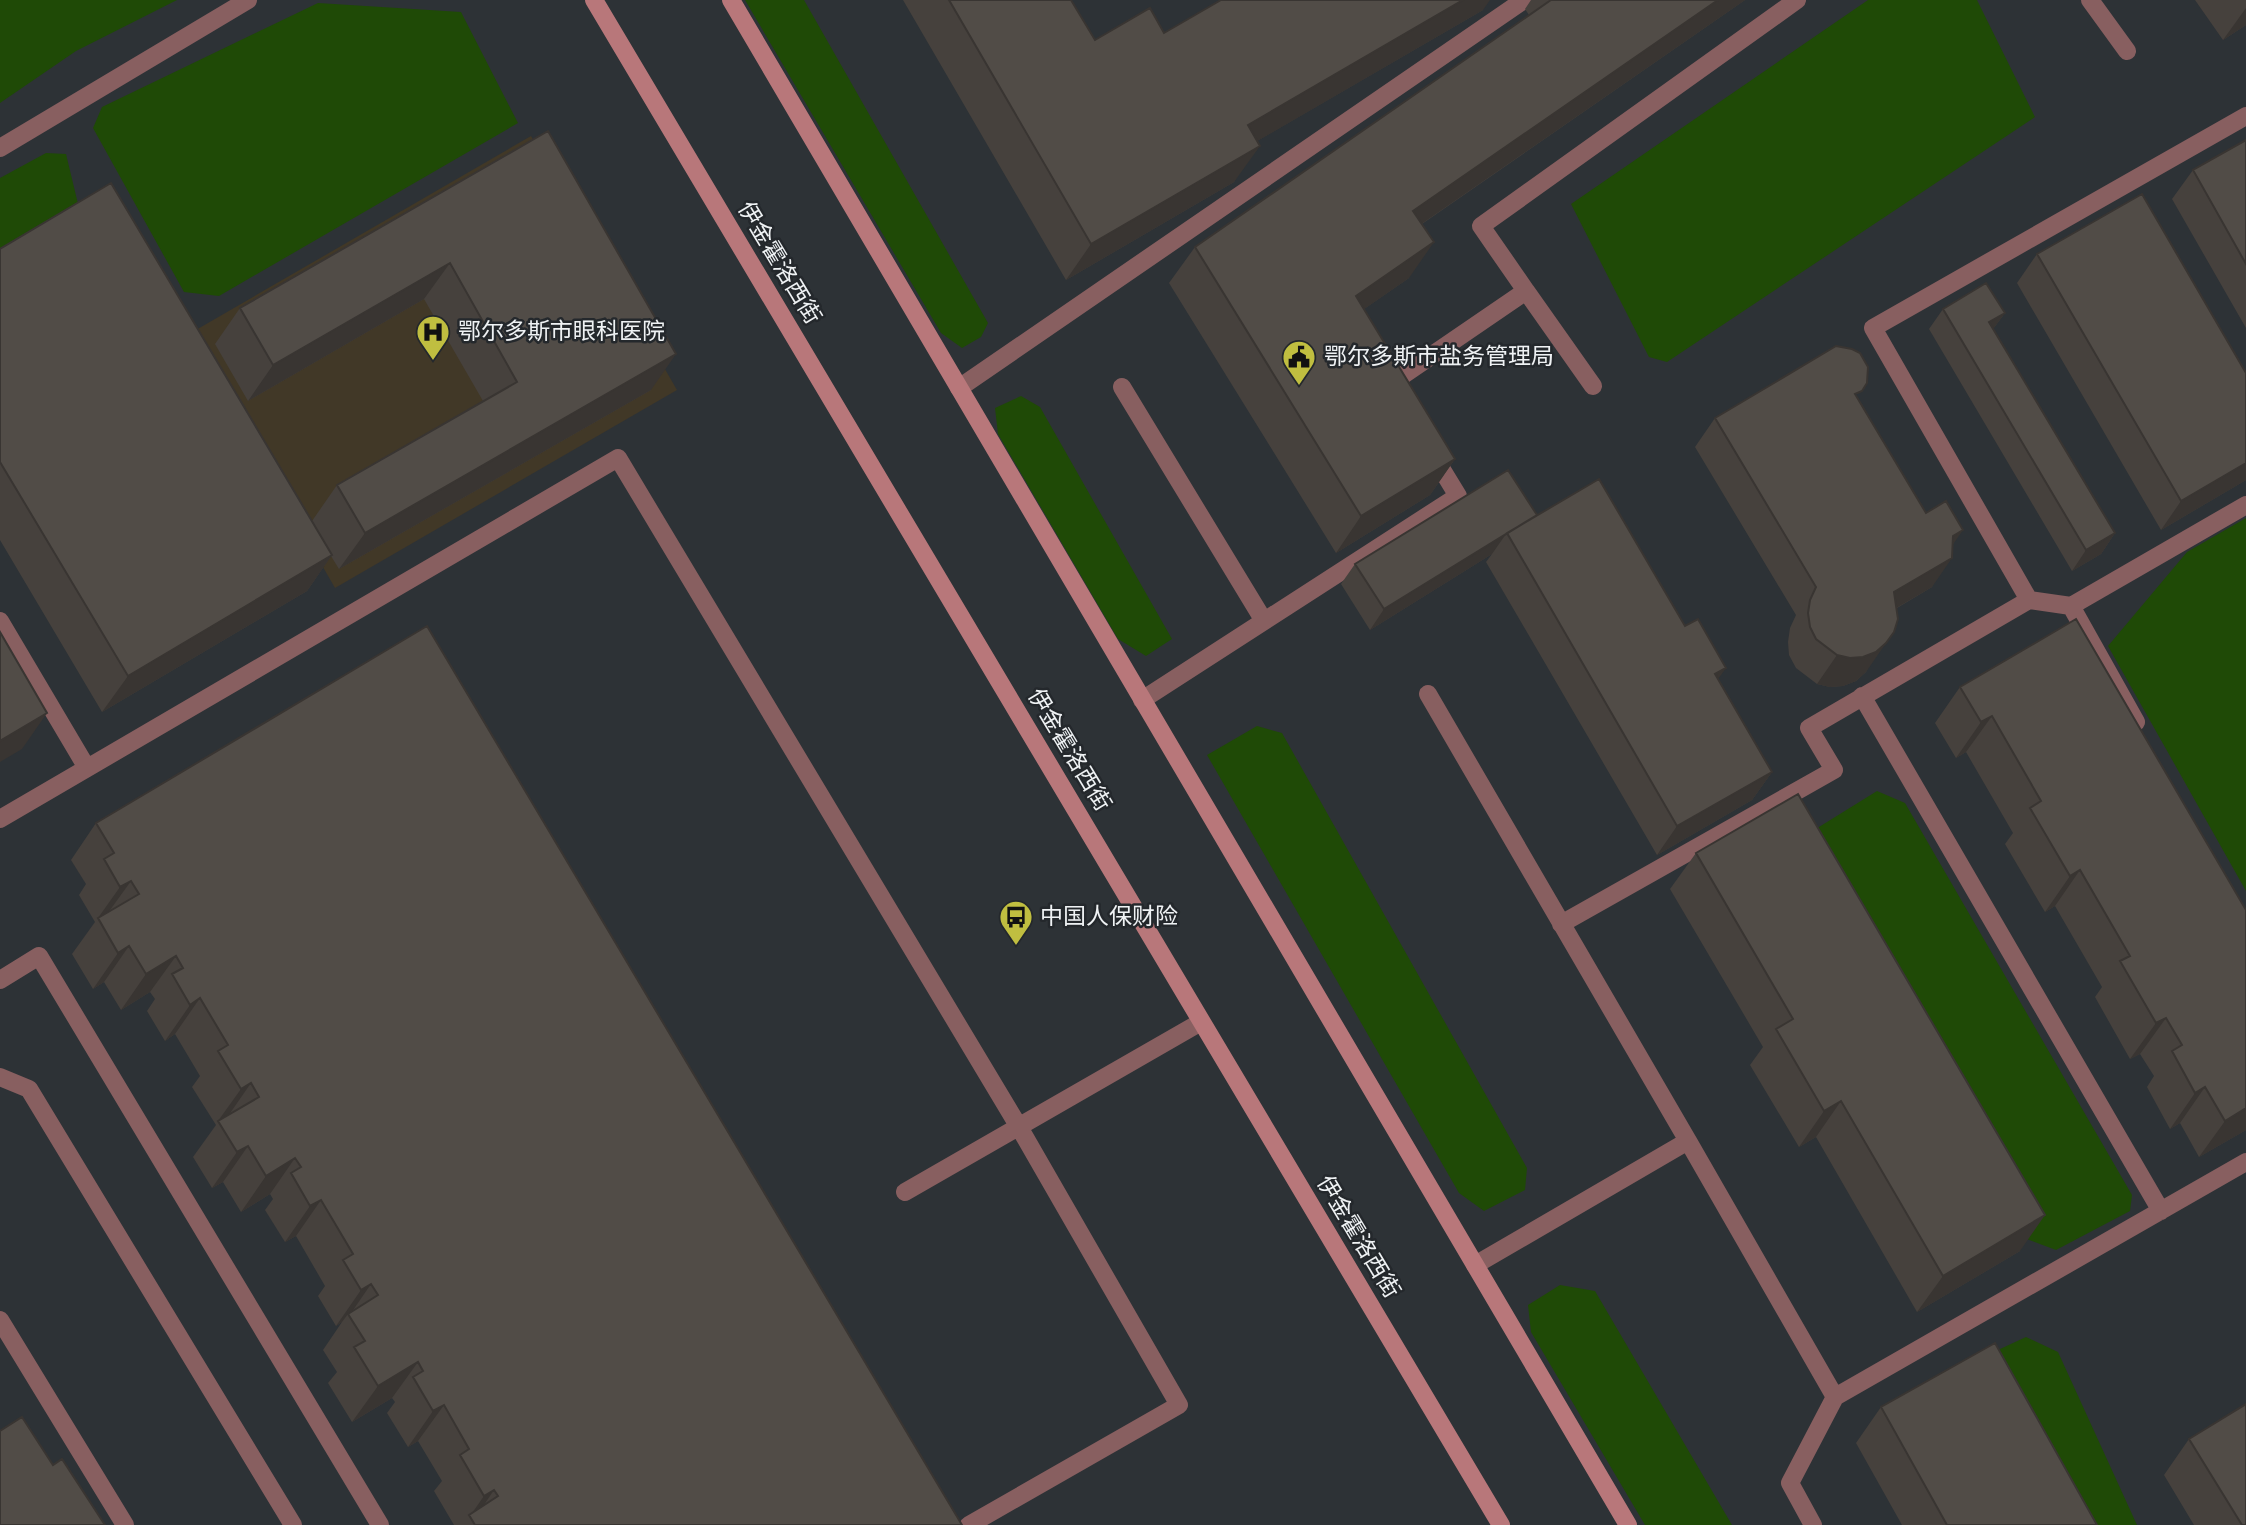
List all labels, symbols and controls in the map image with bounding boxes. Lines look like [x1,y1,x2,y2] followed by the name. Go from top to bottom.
[731,197,827,329] street label: 伊金霍洛西街
[414,313,452,362] hospital icon: 鄂尔多斯市眼科医院
[458,318,665,346] place label: 鄂尔多斯市眼科医院
[1280,338,1318,387] public building icon: 鄂尔多斯市盐务管理局
[1324,343,1554,371] place label: 鄂尔多斯市盐务管理局
[1021,684,1117,816] street label: 伊金霍洛西街
[997,898,1035,947] bus stop icon: 中国人保财险
[1040,903,1178,931] place label: 中国人保财险
[1310,1171,1406,1303] street label: 伊金霍洛西街

